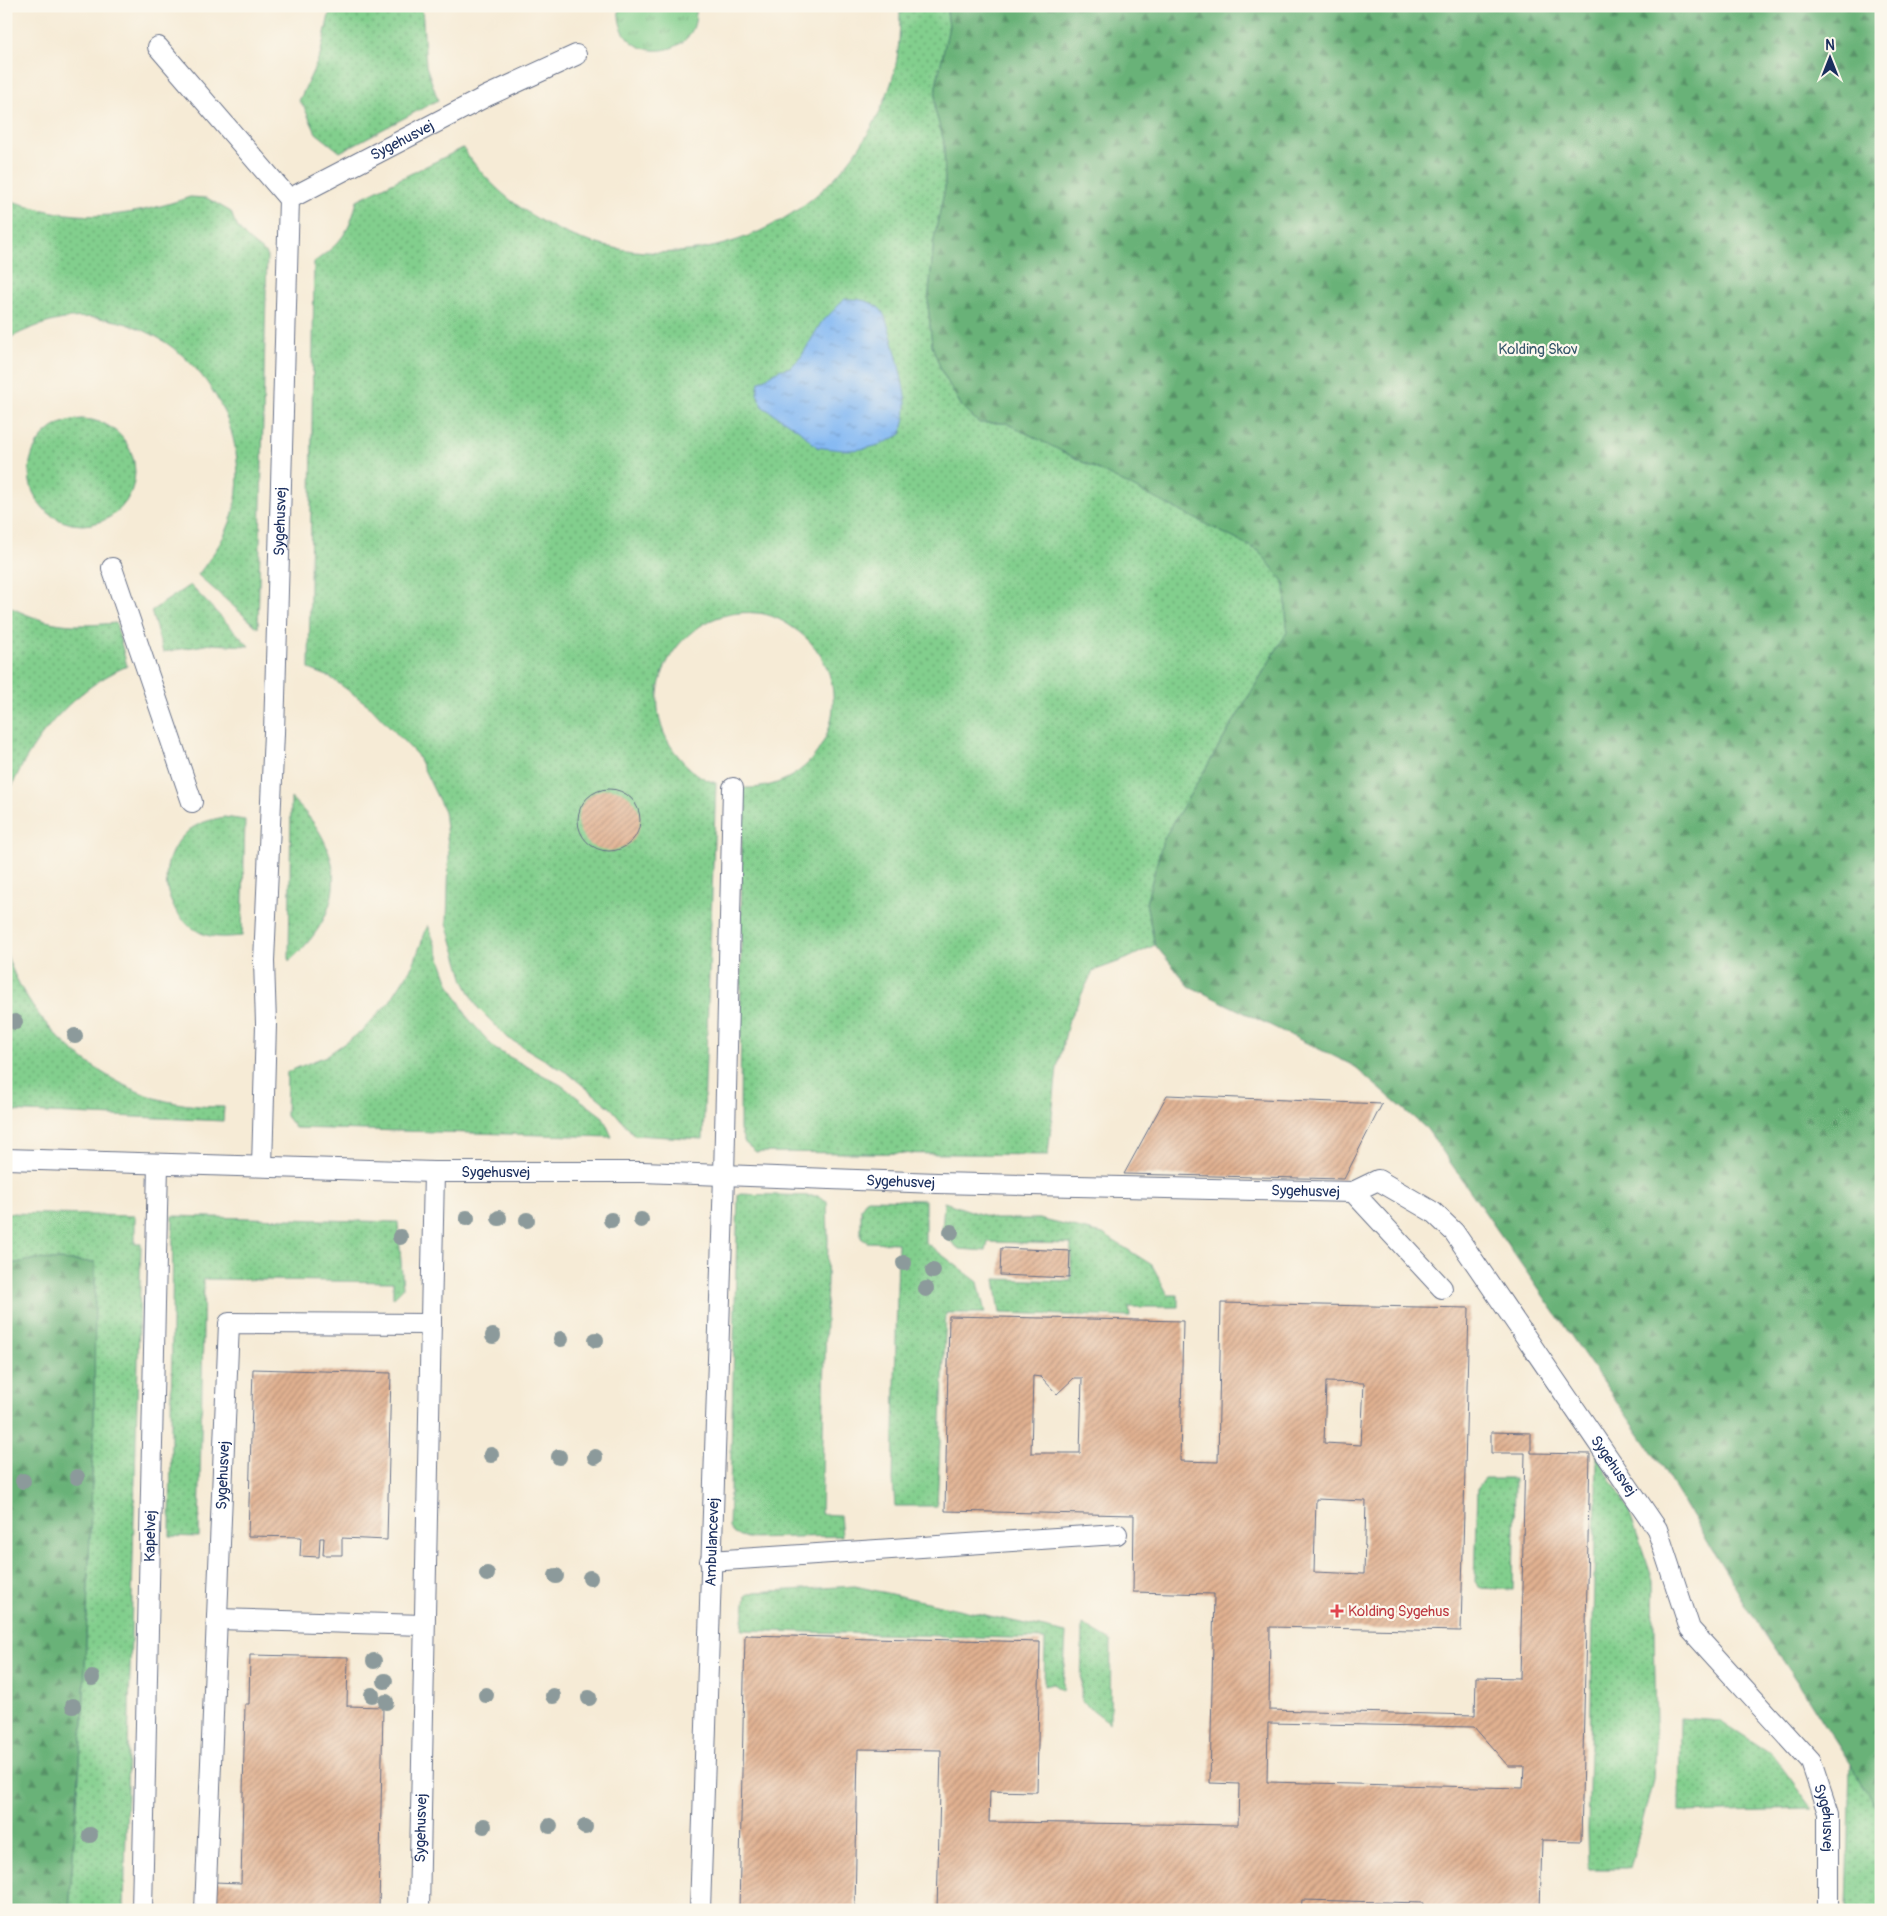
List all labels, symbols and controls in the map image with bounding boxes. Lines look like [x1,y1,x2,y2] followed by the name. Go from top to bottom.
[1804,32,1854,82] north arrow
[1825,37,1835,54] text: N
[367,116,437,165] street label: Sygehusvej
[1498,340,1578,359] park label: Kolding Skov
[269,487,290,556] street label: Sygehusvej
[461,1163,530,1182] street label: Sygehusvej
[866,1171,935,1192] street label: Sygehusvej
[1271,1181,1340,1201] street label: Sygehusvej
[1586,1432,1641,1500] street label: Sygehusvej
[212,1440,234,1510] street label: Sygehusvej
[701,1497,723,1587] street label: Ambulancevej
[140,1510,160,1562] street label: Kapelvej
[1348,1602,1450,1621] place label: Kolding Sygehus
[1330,1604,1344,1618] marker: Kolding Sygehus
[1810,1782,1838,1852] street label: Sygehusvej
[410,1793,431,1863] street label: Sygehusvej

